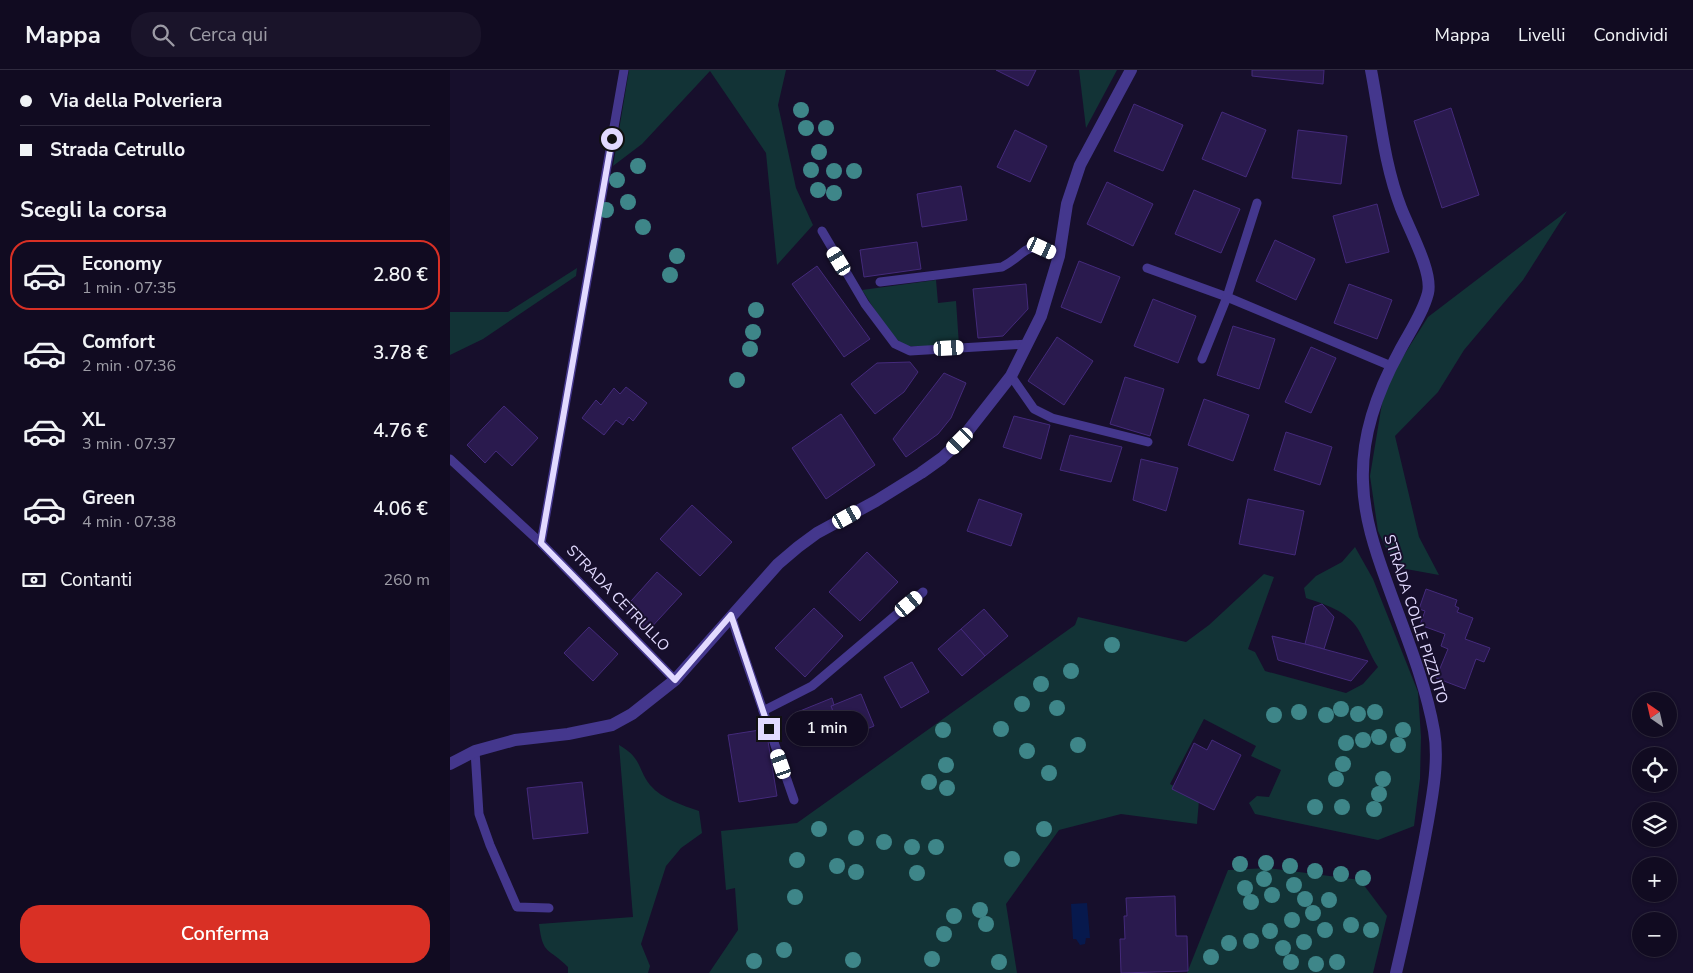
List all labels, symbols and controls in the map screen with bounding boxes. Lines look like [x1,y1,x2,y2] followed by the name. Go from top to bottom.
[131,12,481,57] search box
[25,19,101,51] text: Mappa
[149,21,177,49] icon: search
[189,22,268,48] text: Cerca qui
[1435,23,1490,47] text: Mappa
[1518,23,1565,47] text: Livelli
[1593,23,1668,47] text: Condividi
[50,88,222,114] text: Via della Polveriera
[601,128,623,150] route start
[50,137,185,163] text: Strada Cetrullo
[20,195,167,225] text: Scegli la corsa
[1025,235,1058,261] car
[824,244,853,278] car
[82,251,162,277] text: Economy
[22,253,67,298] icon: car
[373,262,428,288] text: 2.80 €
[82,277,176,299] text: 1 min · 07:35
[82,329,155,355] text: Comfort
[22,331,67,376] icon: car
[373,340,428,366] text: 3.78 €
[933,340,964,356] car
[82,355,176,377] text: 2 min · 07:36
[82,407,105,433] text: XL
[22,409,67,454] icon: car
[373,418,428,444] text: 4.76 €
[944,425,975,457] car
[82,433,176,455] text: 3 min · 07:37
[82,485,135,511] text: Green
[22,487,67,532] icon: car
[373,496,428,522] text: 4.06 €
[830,503,863,531] car
[82,511,176,533] text: 4 min · 07:38
[1379,532,1453,706] street label: STRADA COLLE PIZZUTO
[562,541,674,655] street label: STRADA CETRULLO
[20,566,48,594] icon: cash
[60,567,132,593] text: Contanti
[383,569,430,591] text: 260 m
[892,589,925,619] car
[1632,692,1678,738] north arrow
[1632,692,1677,957] map controls
[786,712,869,746] callout: 1 min
[807,717,847,739] text: 1 min
[758,718,780,740] route end
[769,747,792,781] car
[1632,747,1677,792] button: locate
[1632,802,1677,847] button: layers
[1632,857,1677,902] button: +
[20,905,430,963] button: Conferma
[1632,912,1677,957] button: −

